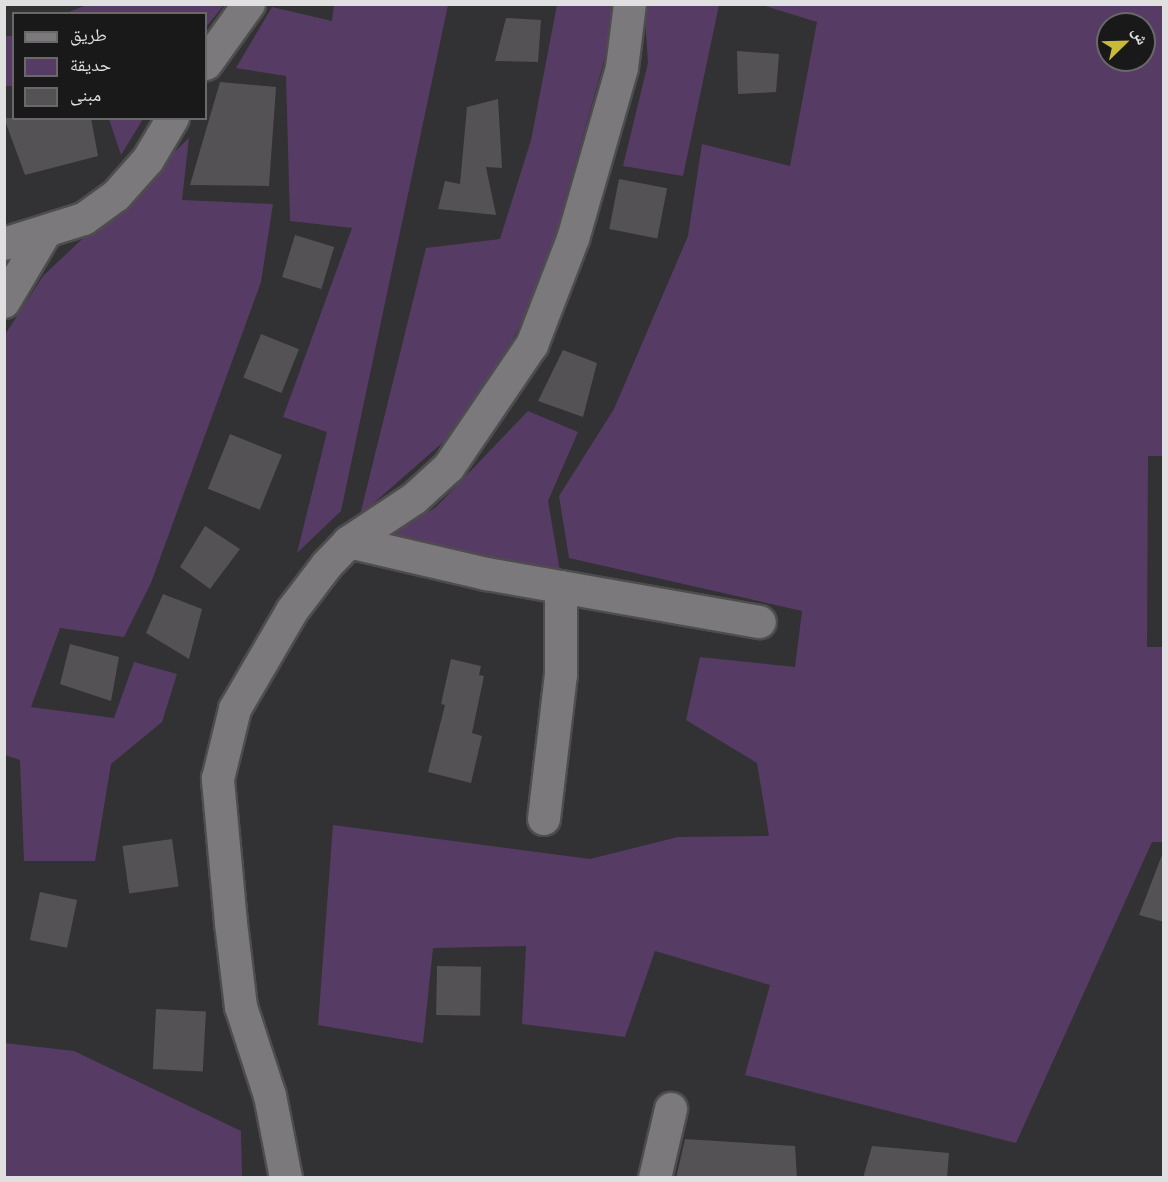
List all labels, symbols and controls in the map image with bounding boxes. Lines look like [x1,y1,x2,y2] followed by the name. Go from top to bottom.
[12,12,207,120] legend
[1096,12,1156,72] north arrow
[70,23,107,45] text: طريق
[1128,24,1153,47] text: ش
[70,53,111,75] text: حديقة
[70,83,101,105] text: مبنى

